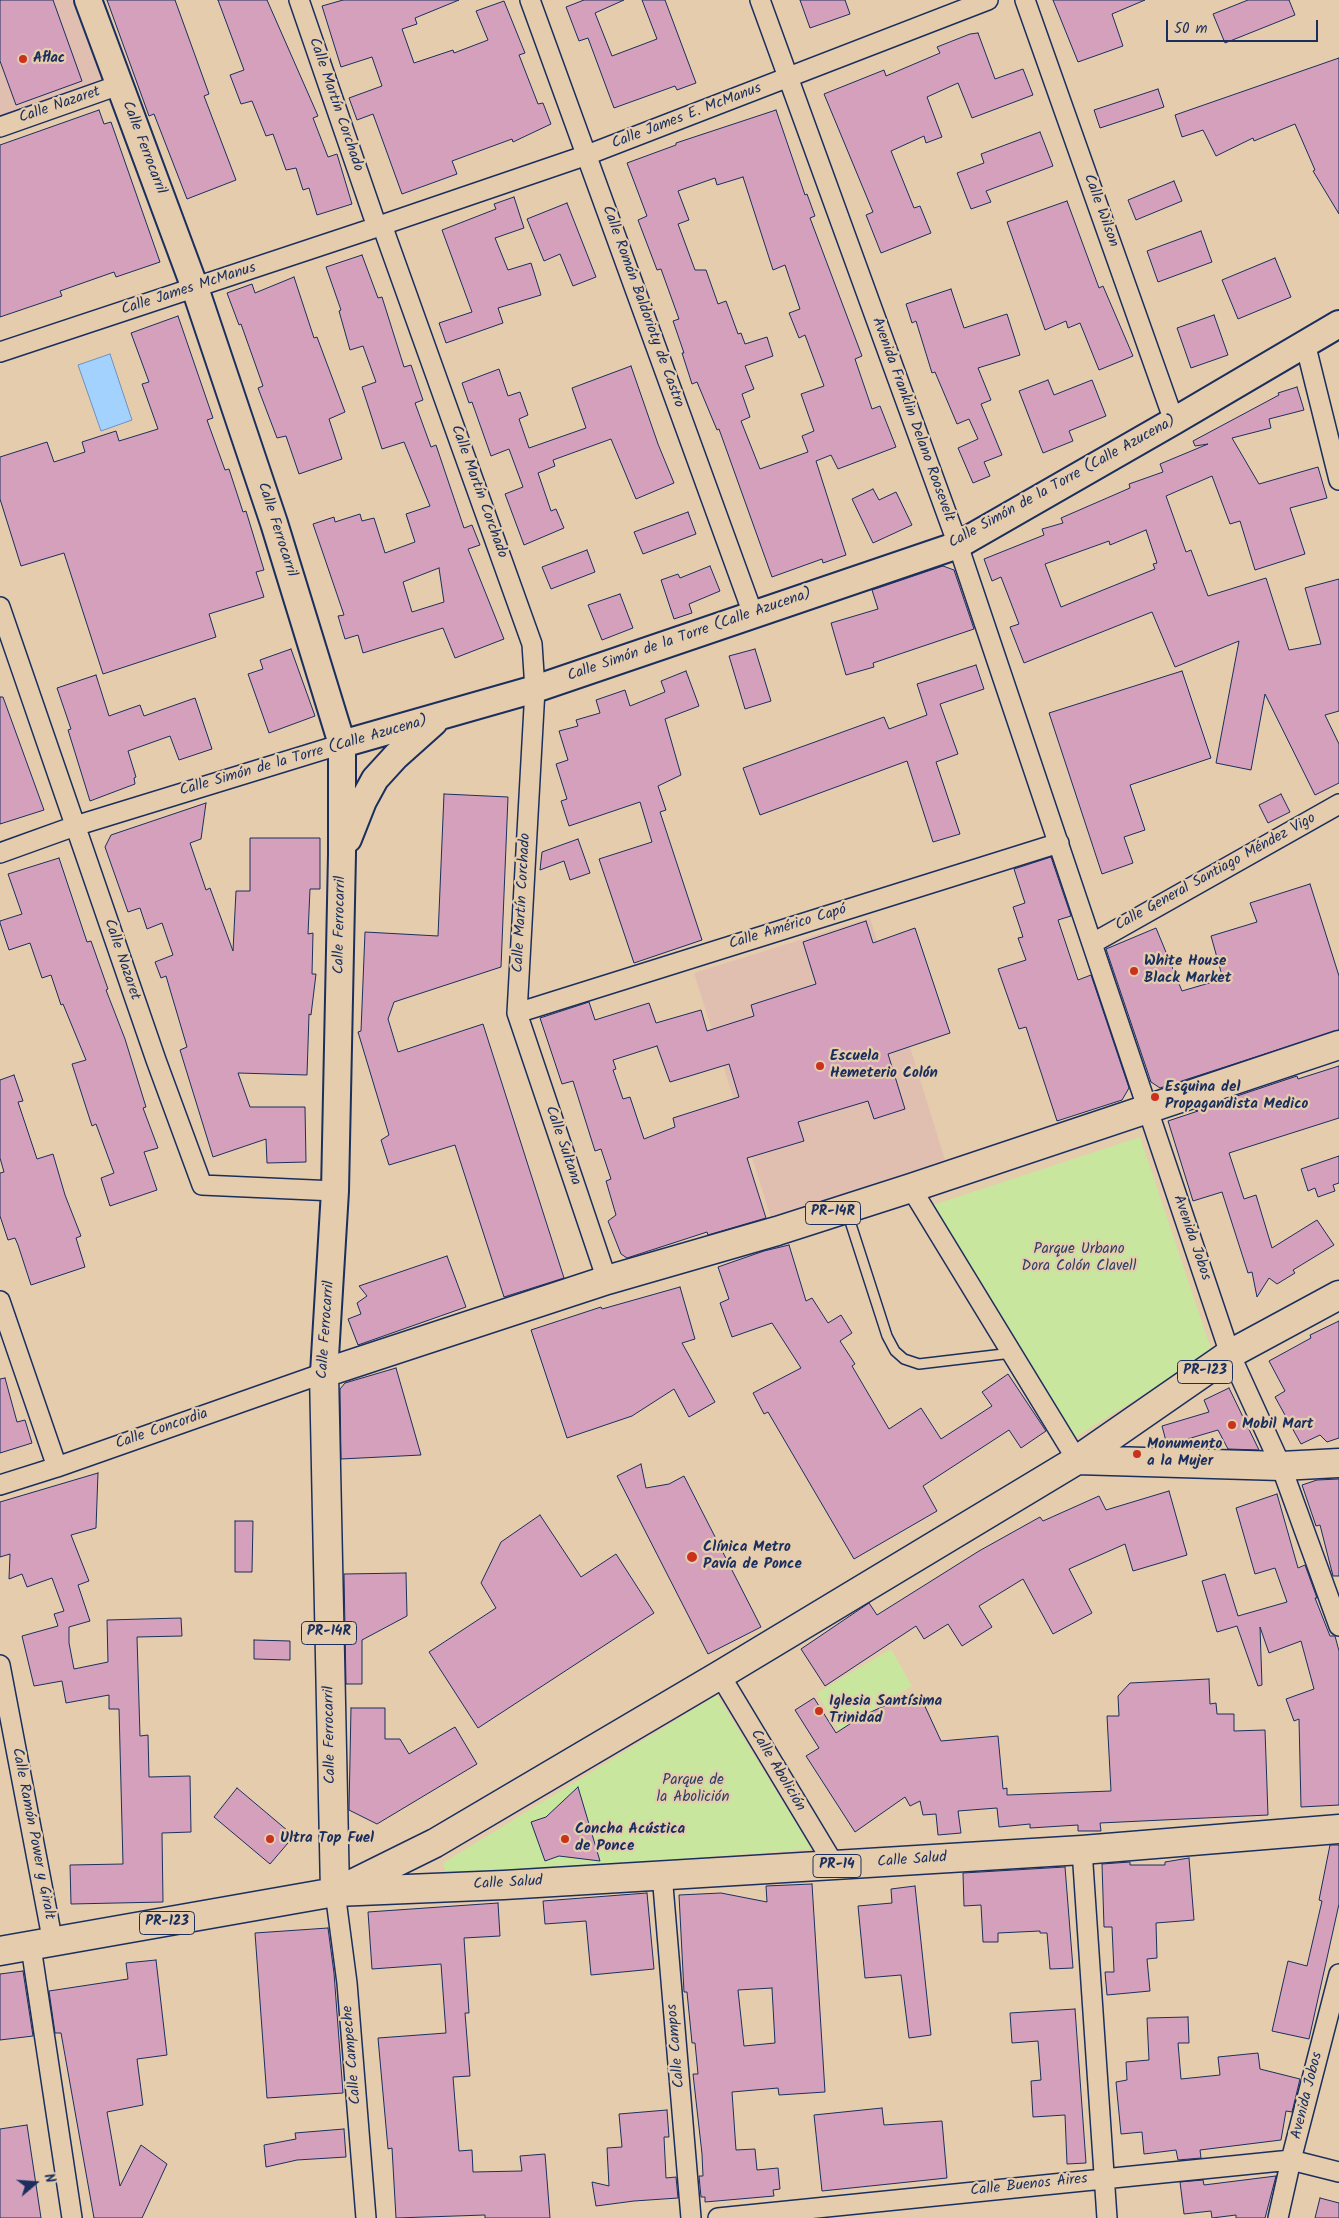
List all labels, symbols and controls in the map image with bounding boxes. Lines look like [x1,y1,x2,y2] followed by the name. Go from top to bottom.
[1169,10,1322,42] scale bar
[1174,17,1208,41] text: 50 m
[304,36,366,174] street label: Calle Martín Corchado
[33,50,65,68] place label: Aflac
[17,53,29,65] marker: Aflac
[610,80,764,154] street label: Calle James E. McManus
[17,84,103,128] street label: Calle Nazaret
[117,99,169,197] street label: Calle Ferrocarril
[1078,172,1122,250] street label: Calle Wilson
[597,204,687,410] street label: Calle Román Baldorioty de Castro
[120,260,258,320] street label: Calle James McManus
[867,315,957,525] street label: Avenida Franklin Delano Roosevelt
[946,413,1180,553] street label: Calle Simón de la Torre (Calle Azucena)
[446,423,510,561] street label: Calle Martín Corchado
[252,480,300,580] street label: Calle Ferrocarril
[565,586,815,686] street label: Calle Simón de la Torre (Calle Azucena)
[178,713,430,801] street label: Calle Simón de la Torre (Calle Azucena)
[1113,810,1319,936] street label: Calle General Santiago Méndez Vigo
[510,833,536,973] street label: Calle Martín Corchado
[331,876,351,974] street label: Calle Ferrocarril
[727,902,849,954] street label: Calle Américo Capó
[99,917,143,1003] street label: Calle Nazaret
[1144,953,1231,988] place label: White House Black Market
[1128,965,1140,977] marker: White House Black Market
[830,1048,938,1083] place label: Escuela Hemeterio Colón
[814,1060,826,1072] marker: Escuela Hemeterio Colón
[1165,1079,1308,1114] place label: Esquina del Propagandista Medico
[1149,1091,1161,1103] marker: Esquina del Propagandista Medico
[540,1104,584,1188] street label: Calle Sultana
[1168,1193,1214,1283] street label: Avenida Jobos
[806,1202,860,1224] road number: PR-14R
[1022,1241,1136,1276] park label: Parque Urbano Dora Colón Clavell
[315,1280,339,1380] street label: Calle Ferrocarril
[1178,1360,1232,1384] road number: PR-123
[113,1406,211,1454] street label: Calle Concordia
[1242,1416,1314,1434] place label: Mobil Mart
[1226,1419,1238,1431] marker: Mobil Mart
[1147,1436,1222,1471] place label: Monumento a la Mujer
[1131,1448,1143,1460] marker: Monumento a la Mujer
[703,1539,802,1574] place label: Clínica Metro Pavía de Ponce
[685,1550,699,1564] marker: Clínica Metro Pavía de Ponce
[302,1622,356,1645] road number: PR-14R
[321,1686,341,1784] street label: Calle Ferrocarril
[829,1693,942,1728] place label: Iglesia Santísima Trinidad
[813,1705,825,1717] marker: Iglesia Santísima Trinidad
[746,1727,808,1815] street label: Calle Abolición
[6,1747,58,1921] street label: Calle Ramón Power y Giralt
[657,1772,729,1807] park label: Parque de la Abolición
[575,1821,685,1856] place label: Concha Acústica de Ponce
[280,1830,374,1848] place label: Ultra Top Fuel
[264,1833,276,1845] marker: Ultra Top Fuel
[559,1833,571,1845] marker: Concha Acústica de Ponce
[877,1850,947,1872] street label: Calle Salud
[813,1854,861,1878] road number: PR-14
[473,1873,543,1895] street label: Calle Salud
[140,1912,194,1935] road number: PR-123
[664,2003,690,2089] street label: Calle Campos
[340,2005,366,2105] street label: Calle Campeche
[1288,2051,1328,2141] street label: Avenida Jobos
[10,2158,60,2208] north arrow
[37,2171,61,2186] text: N
[970,2171,1088,2201] street label: Calle Buenos Aires

